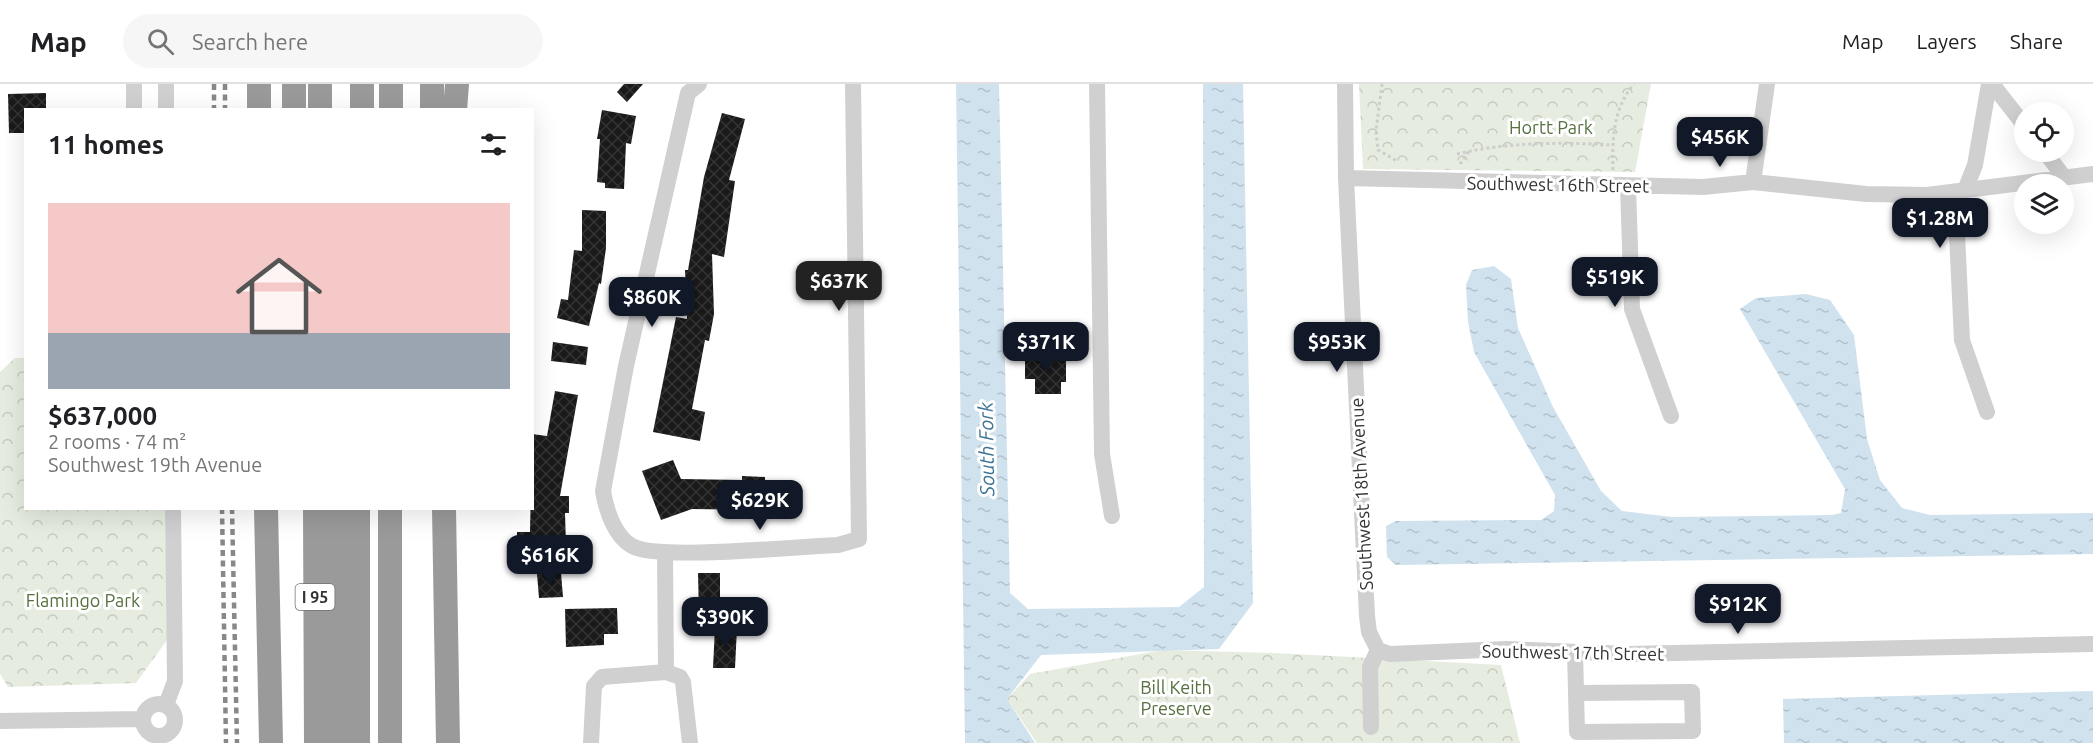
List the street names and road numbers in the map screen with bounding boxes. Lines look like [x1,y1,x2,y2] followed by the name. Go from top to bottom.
[1467,172,1649,196] street label: Southwest 16th Street
[1346,397,1376,591] street label: Southwest 18th Avenue
[296,584,334,610] road number: I 95
[1482,640,1664,664] street label: Southwest 17th Street

